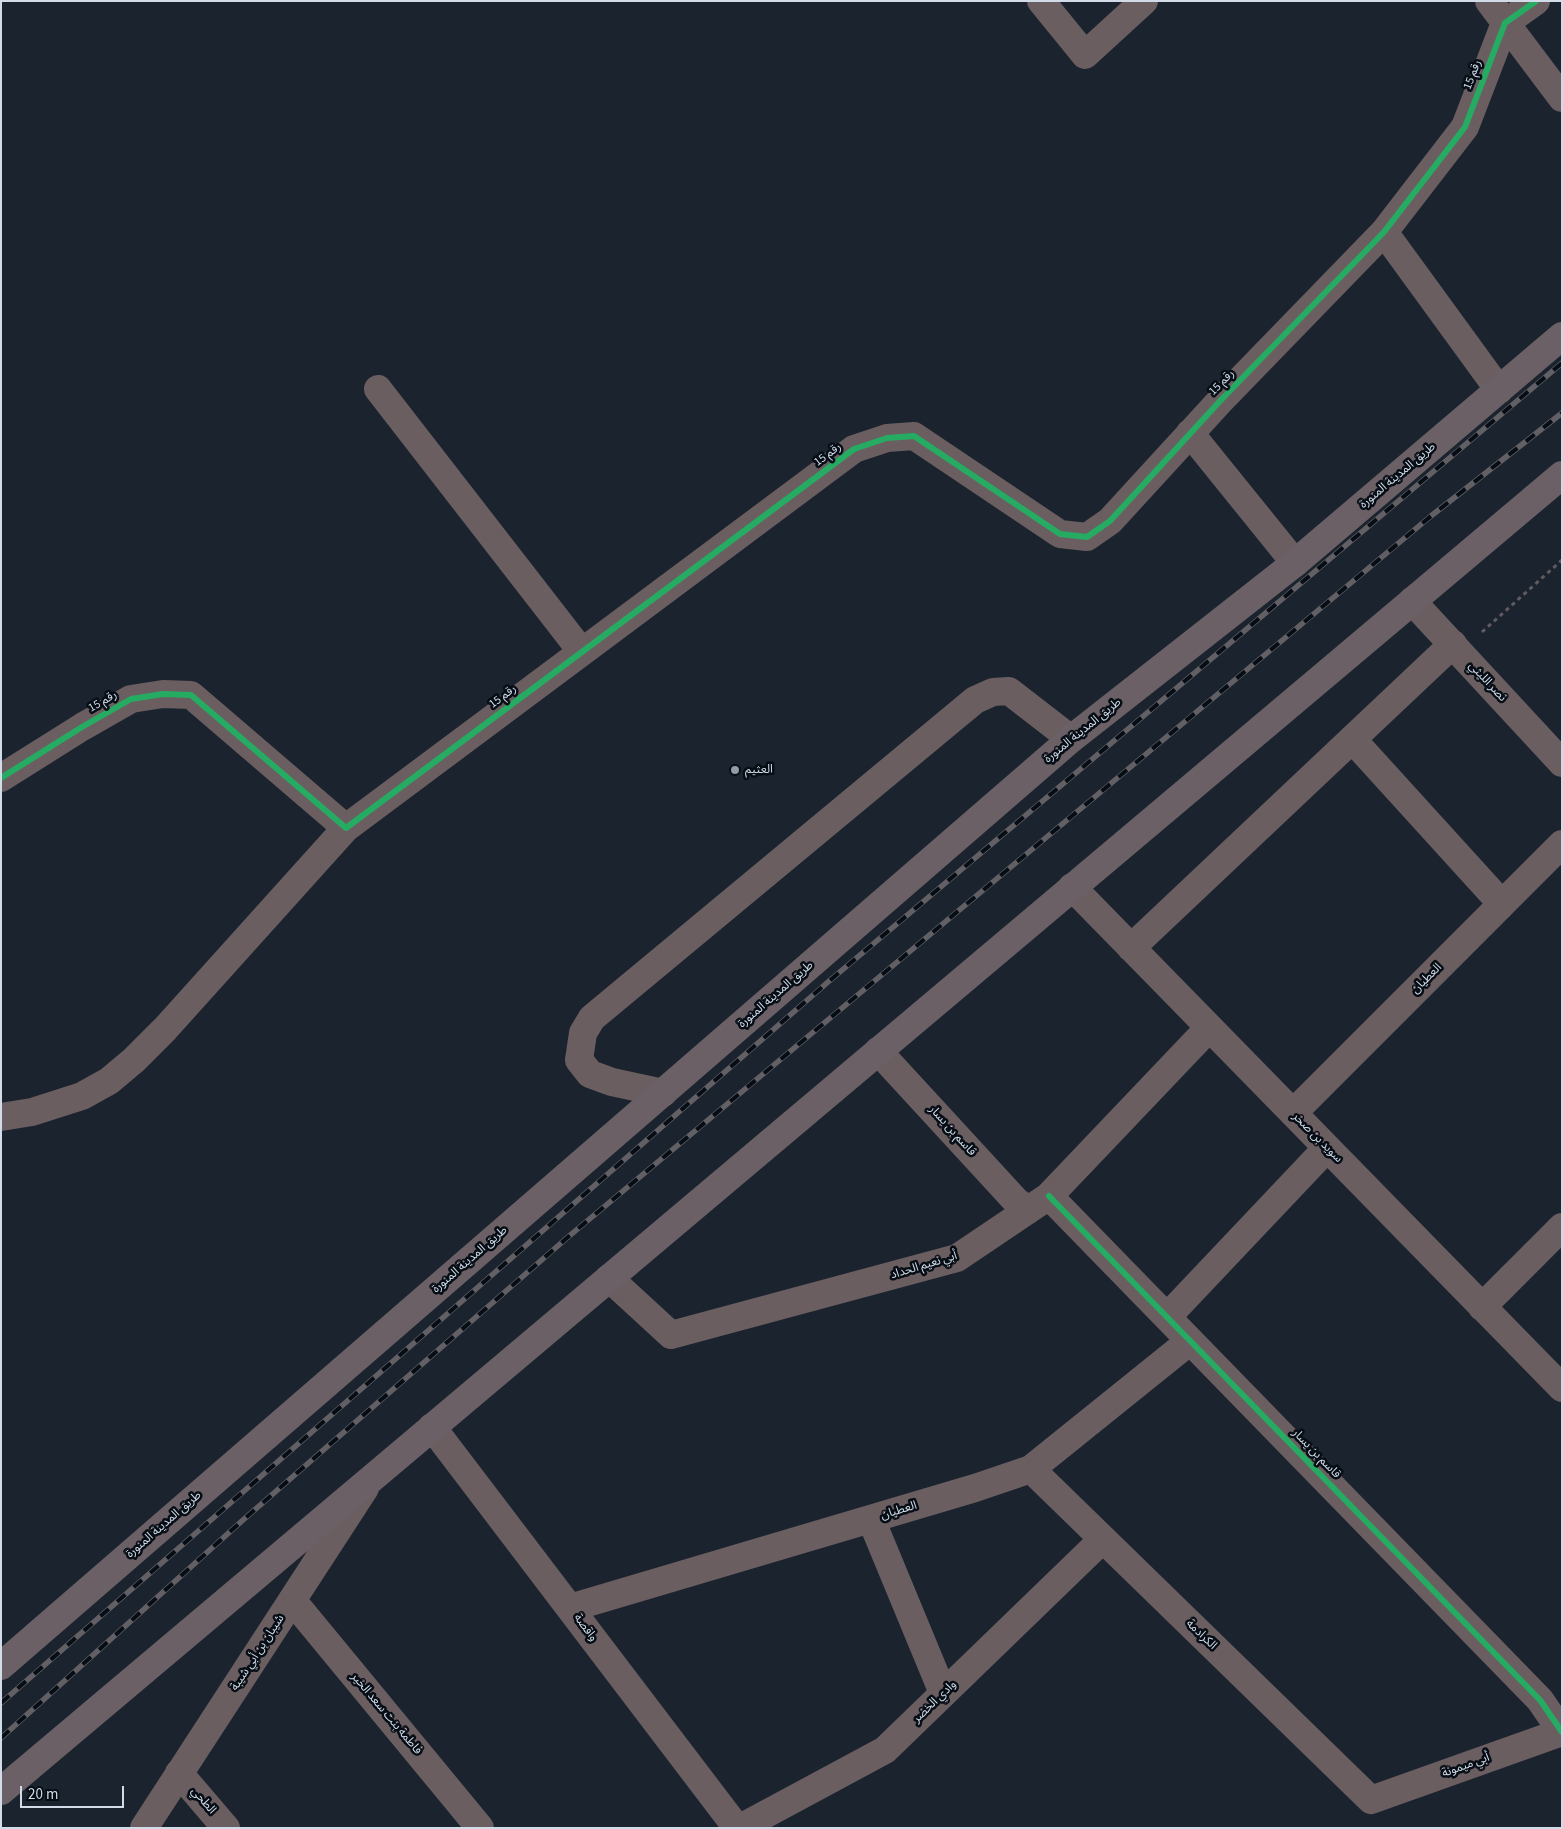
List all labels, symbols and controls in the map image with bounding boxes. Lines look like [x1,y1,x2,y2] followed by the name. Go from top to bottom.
[1461,58,1485,92] street label: رقم 15
[1206,367,1238,399] street label: رقم 15
[811,440,845,470] street label: رقم 15
[1357,440,1439,512] street label: طريق المدينة المنورة
[1465,659,1509,705] street label: نصر الليثي
[486,682,520,712] street label: رقم 15
[86,688,120,716] street label: رقم 15
[1042,696,1124,766] street label: طريق المدينة المنورة
[745,763,773,777] place label: العثيم
[729,764,741,776] marker: العثيم
[735,958,817,1032] street label: طريق المدينة المنورة
[1409,961,1445,997] street label: العطيان
[925,1103,979,1159] street label: قاسم بن يسار
[1289,1110,1345,1166] street label: سويد بن صخر
[429,1223,511,1297] street label: طريق المدينة المنورة
[889,1249,959,1283] street label: أبي نعيم الحداد
[1289,1426,1343,1482] street label: قاسم بن يسار
[123,1488,205,1562] street label: طريق المدينة المنورة
[879,1499,919,1523] street label: العطيان
[570,1611,600,1645] street label: واقصة
[228,1612,288,1694] street label: شيبان بن أبي شيبة
[1183,1617,1219,1653] street label: الكرادمة
[348,1670,424,1758] street label: فاطمة بنت سعد الخير
[910,1678,960,1726] street label: وادي الخضر
[1440,1751,1492,1781] street label: أبي ميمونة
[22,1776,126,1808] scale bar
[28,1784,58,1805] text: 20 m
[187,1785,219,1817] street label: الطحي

